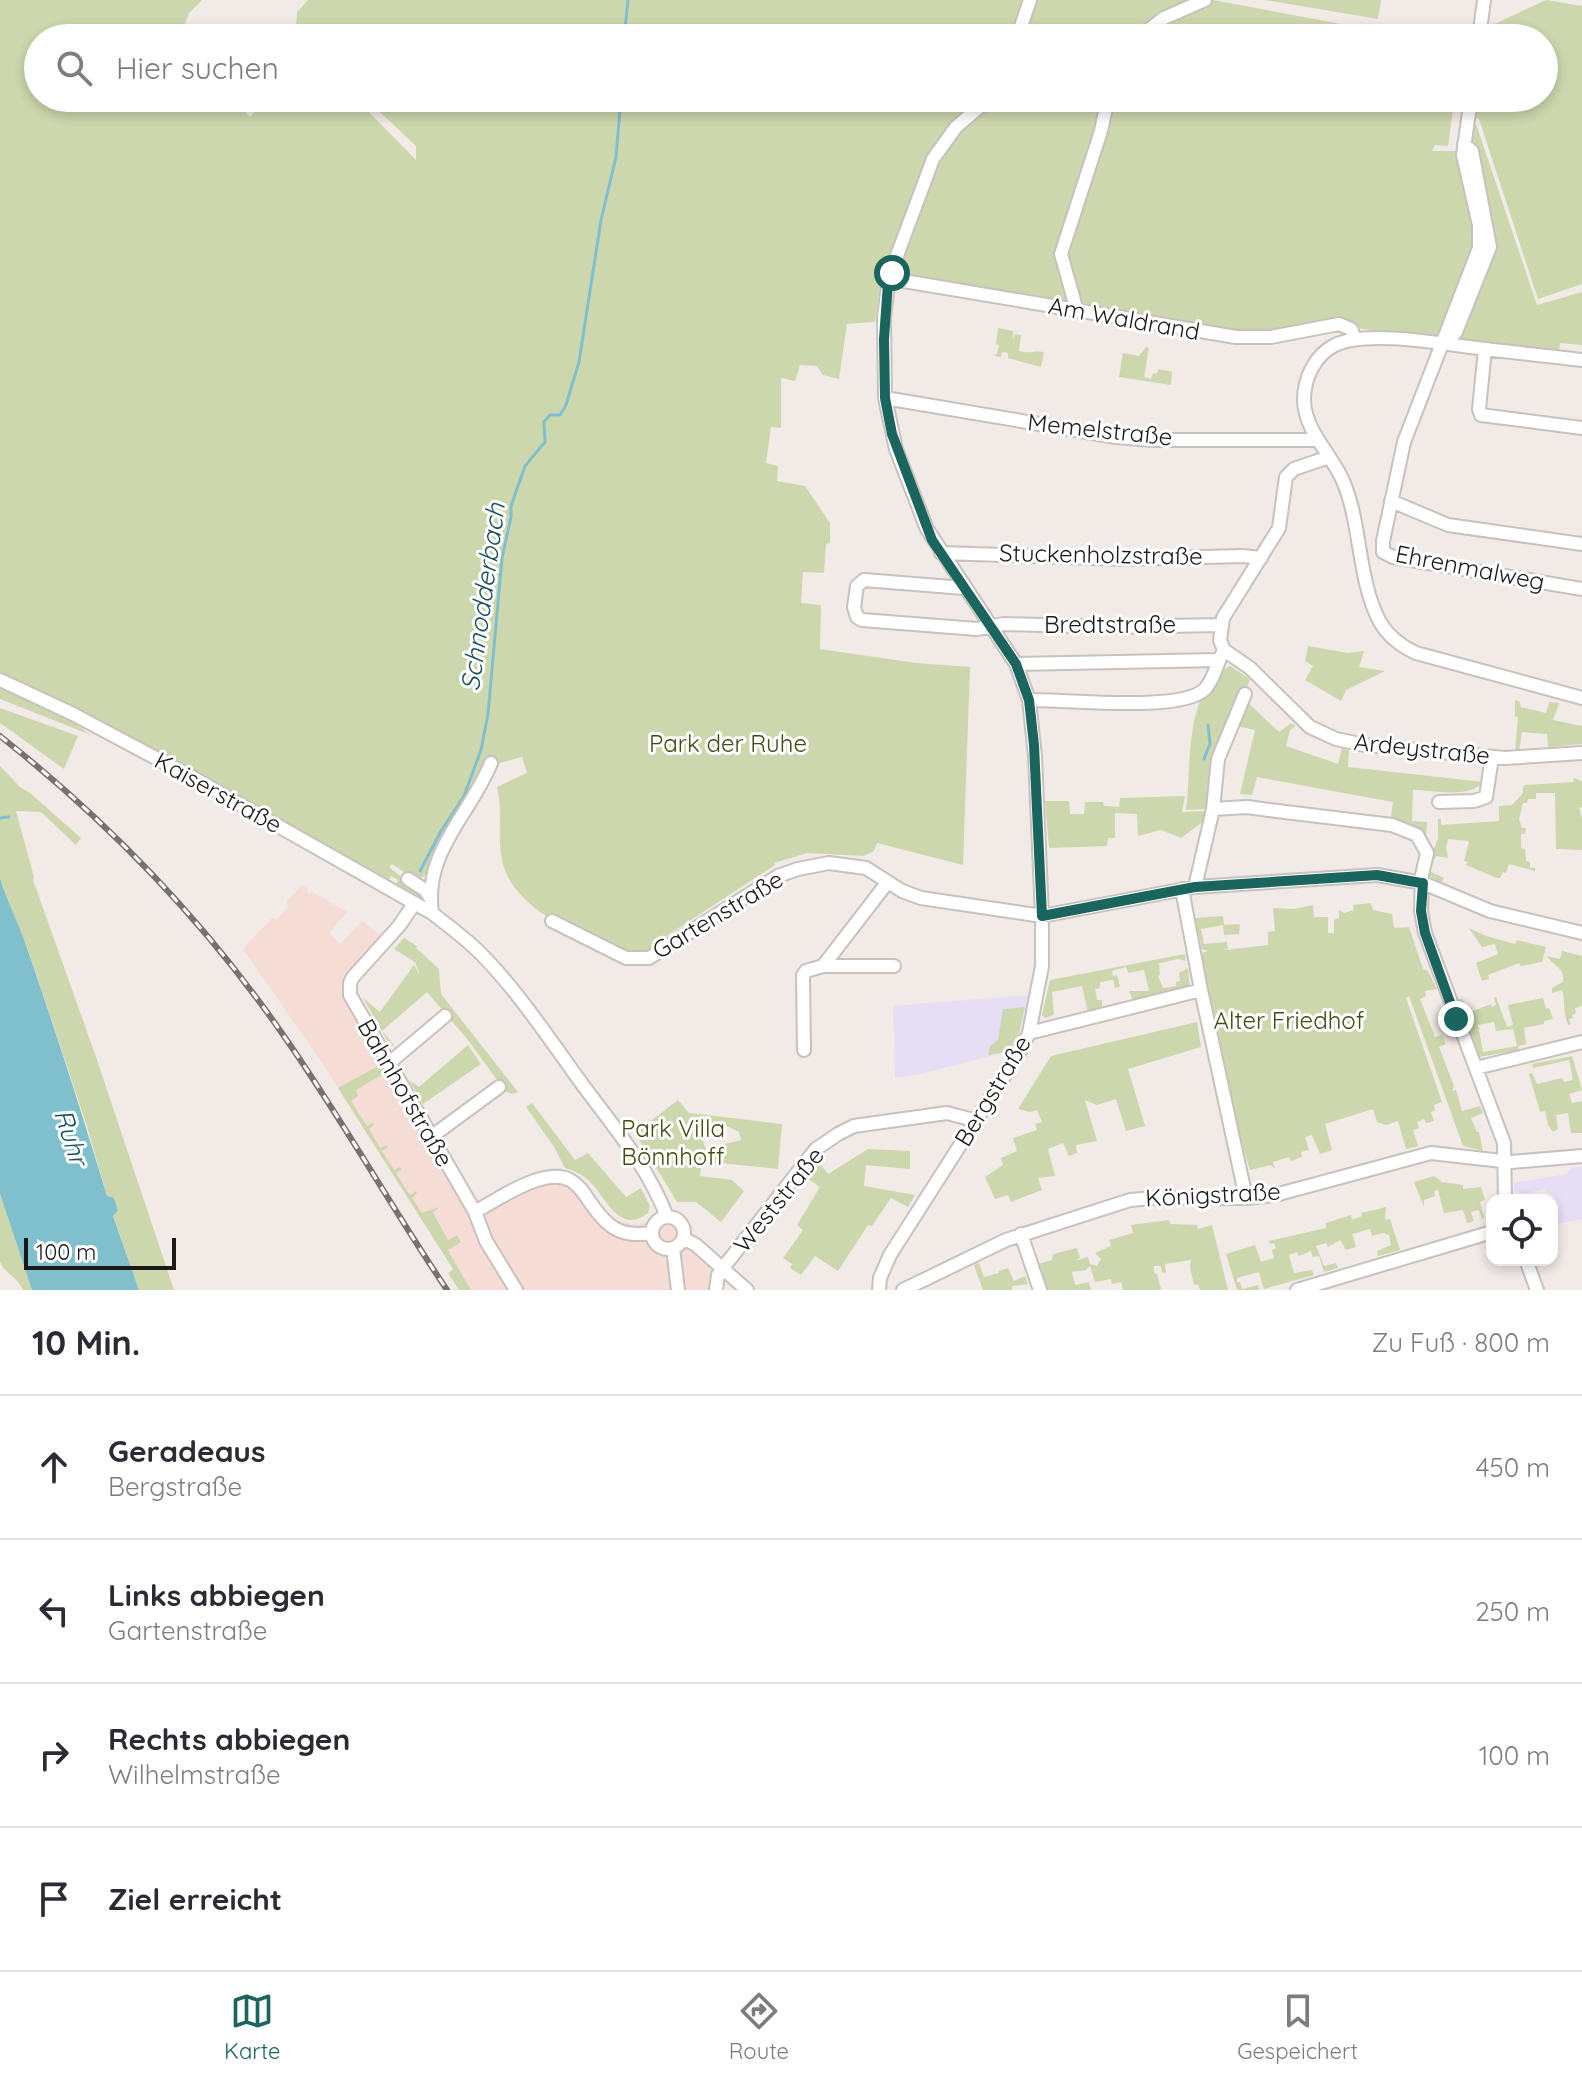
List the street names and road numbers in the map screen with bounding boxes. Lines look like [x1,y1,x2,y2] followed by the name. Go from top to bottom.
[1046,290,1202,346] street label: Am Waldrand
[1026,406,1174,452] street label: Memelstraße
[999,537,1203,571] street label: Stuckenholzstraße
[1393,538,1547,596] street label: Ehrenmalweg
[1044,609,1176,639] street label: Bredtstraße
[1353,726,1492,770] street label: Ardeystraße
[150,745,287,839] street label: Kaiserstraße
[647,863,788,965] street label: Gartenstraße
[352,1013,460,1172] street label: Bahnhofstraße
[947,1030,1037,1151] street label: Bergstraße
[727,1140,830,1258] street label: Weststraße
[1145,1175,1281,1213] street label: Königstraße

